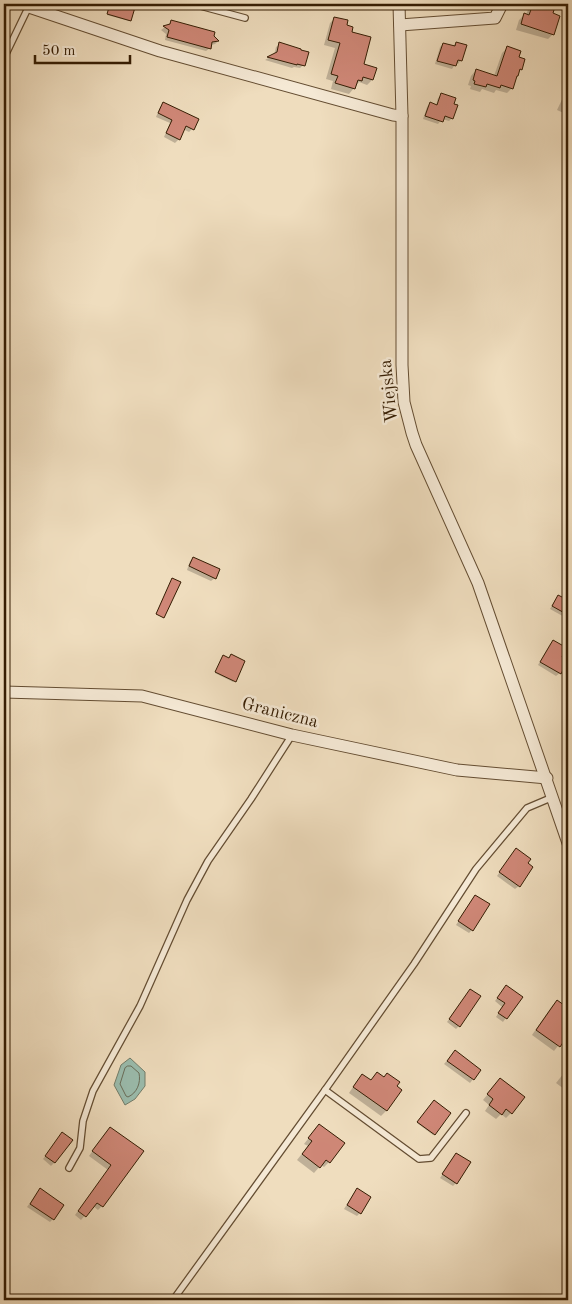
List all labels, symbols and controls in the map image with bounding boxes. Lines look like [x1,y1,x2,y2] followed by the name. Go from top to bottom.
[35,32,130,64] scale bar
[42,44,76,59] text: 50 m
[377,358,401,423] street label: Wiejska
[240,695,320,731] street label: Graniczna

